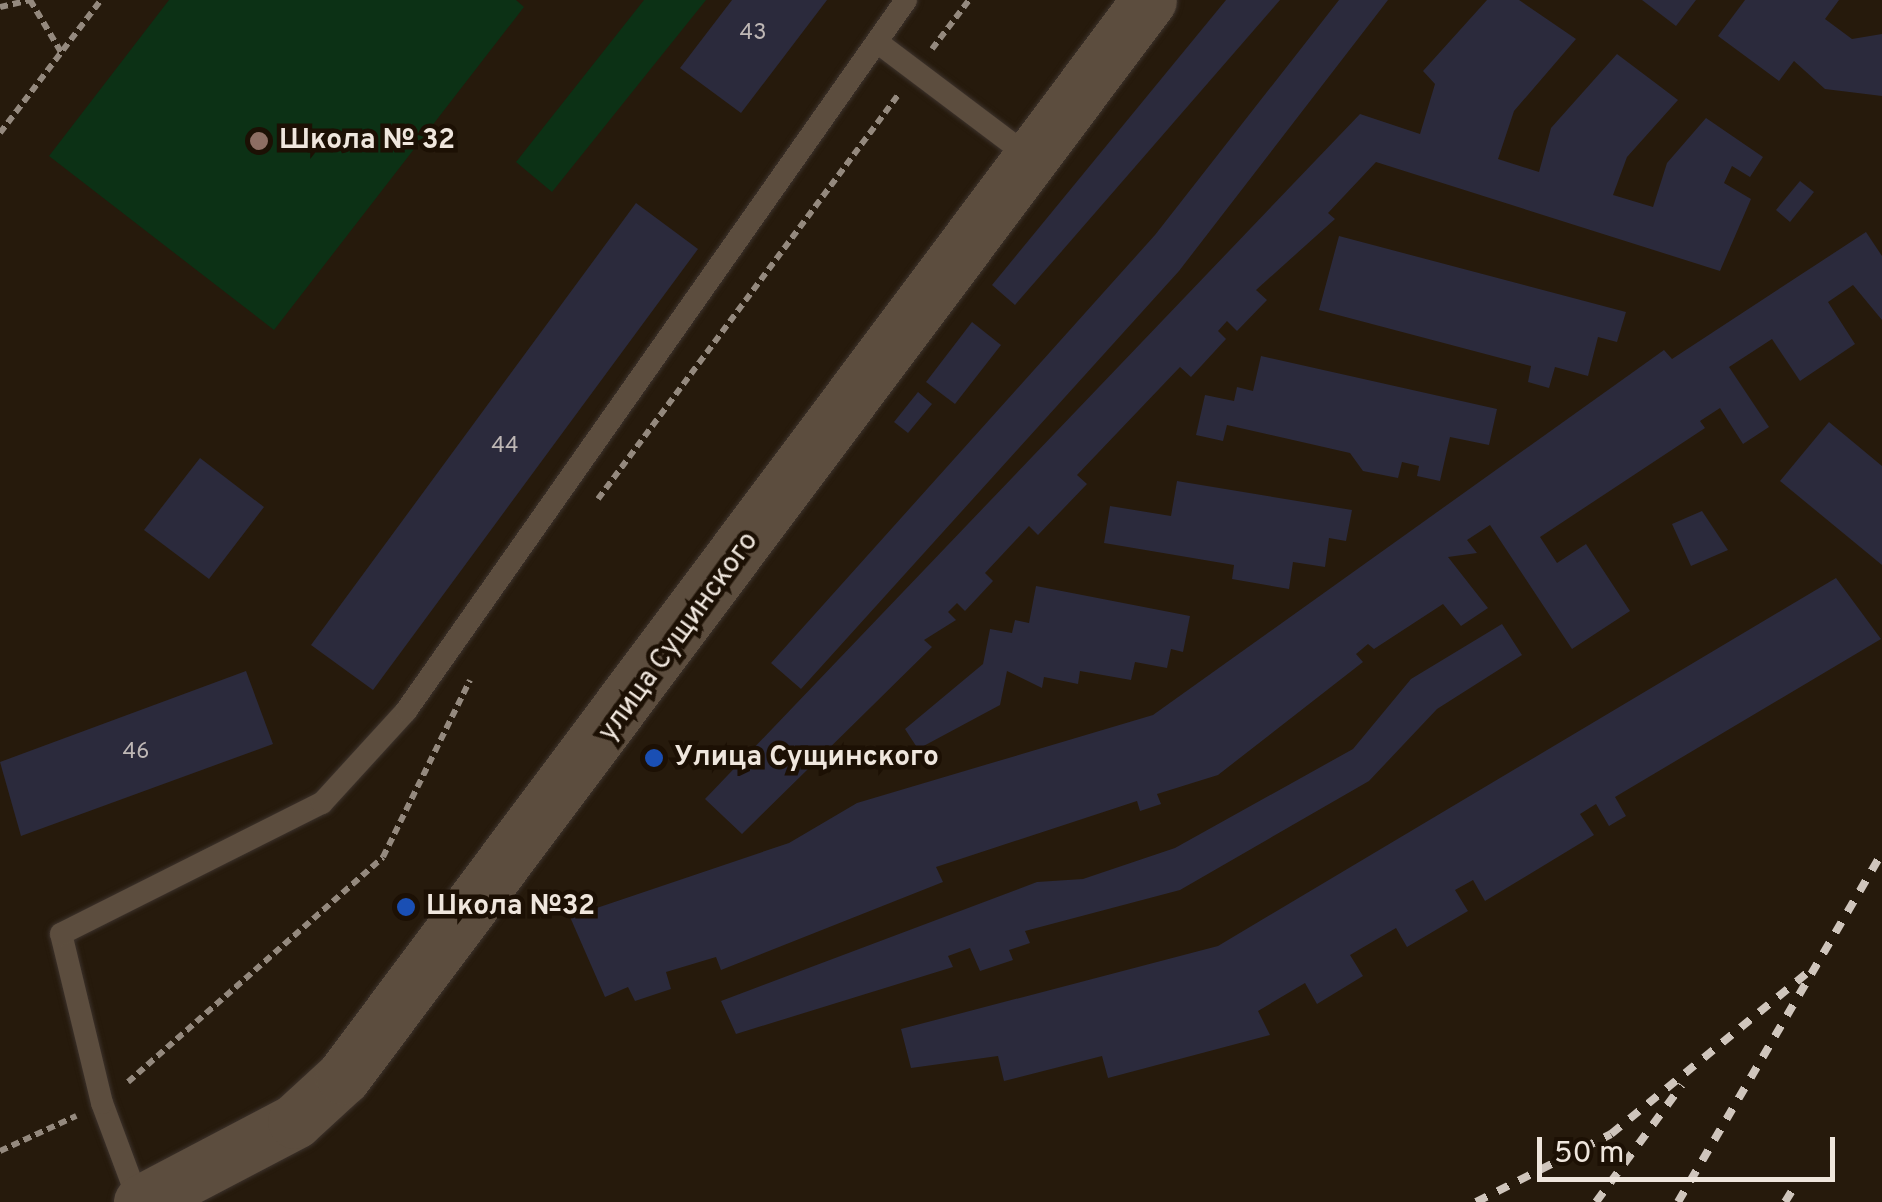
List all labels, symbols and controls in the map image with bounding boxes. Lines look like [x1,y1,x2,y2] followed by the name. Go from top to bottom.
[740,21,766,47] house number: 43
[279,124,455,158] place label: Школа № 32
[248,130,270,152] marker: Школа № 32
[491,434,519,460] house number: 44
[592,526,766,748] street label: улица Сущинского
[123,740,149,766] house number: 46
[674,741,939,775] place label: Улица Сущинского
[643,747,665,769] marker: Улица Сущинского
[426,890,595,924] place label: Школа №32
[395,896,417,918] marker: Школа №32
[1542,1117,1840,1179] scale bar
[1554,1136,1624,1173] text: 50 m

